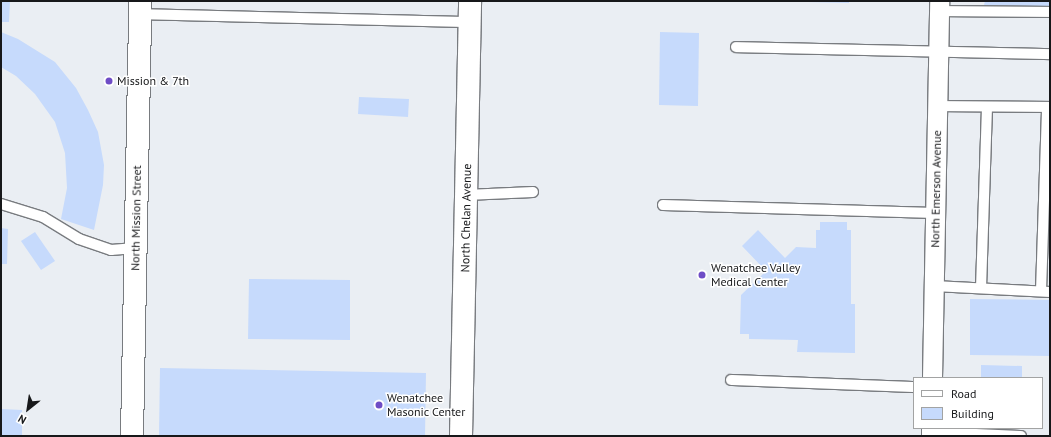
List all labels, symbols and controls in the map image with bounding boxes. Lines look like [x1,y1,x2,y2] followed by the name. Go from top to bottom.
[117,74,189,88] place label: Mission & 7th
[104,76,114,86] marker: Mission & 7th
[928,130,944,248] street label: North Emerson Avenue
[458,163,474,273] street label: North Chelan Avenue
[128,165,144,271] street label: North Mission Street
[711,261,801,289] place label: Wenatchee Valley Medical Center
[696,269,708,281] marker: Wenatchee Valley Medical Center
[913,377,1043,429] legend
[951,386,976,401] text: Road
[8,389,48,429] north arrow
[387,391,466,419] place label: Wenatchee Masonic Center
[374,400,384,410] marker: Wenatchee Masonic Center
[951,406,994,421] text: Building
[15,412,29,427] text: N

